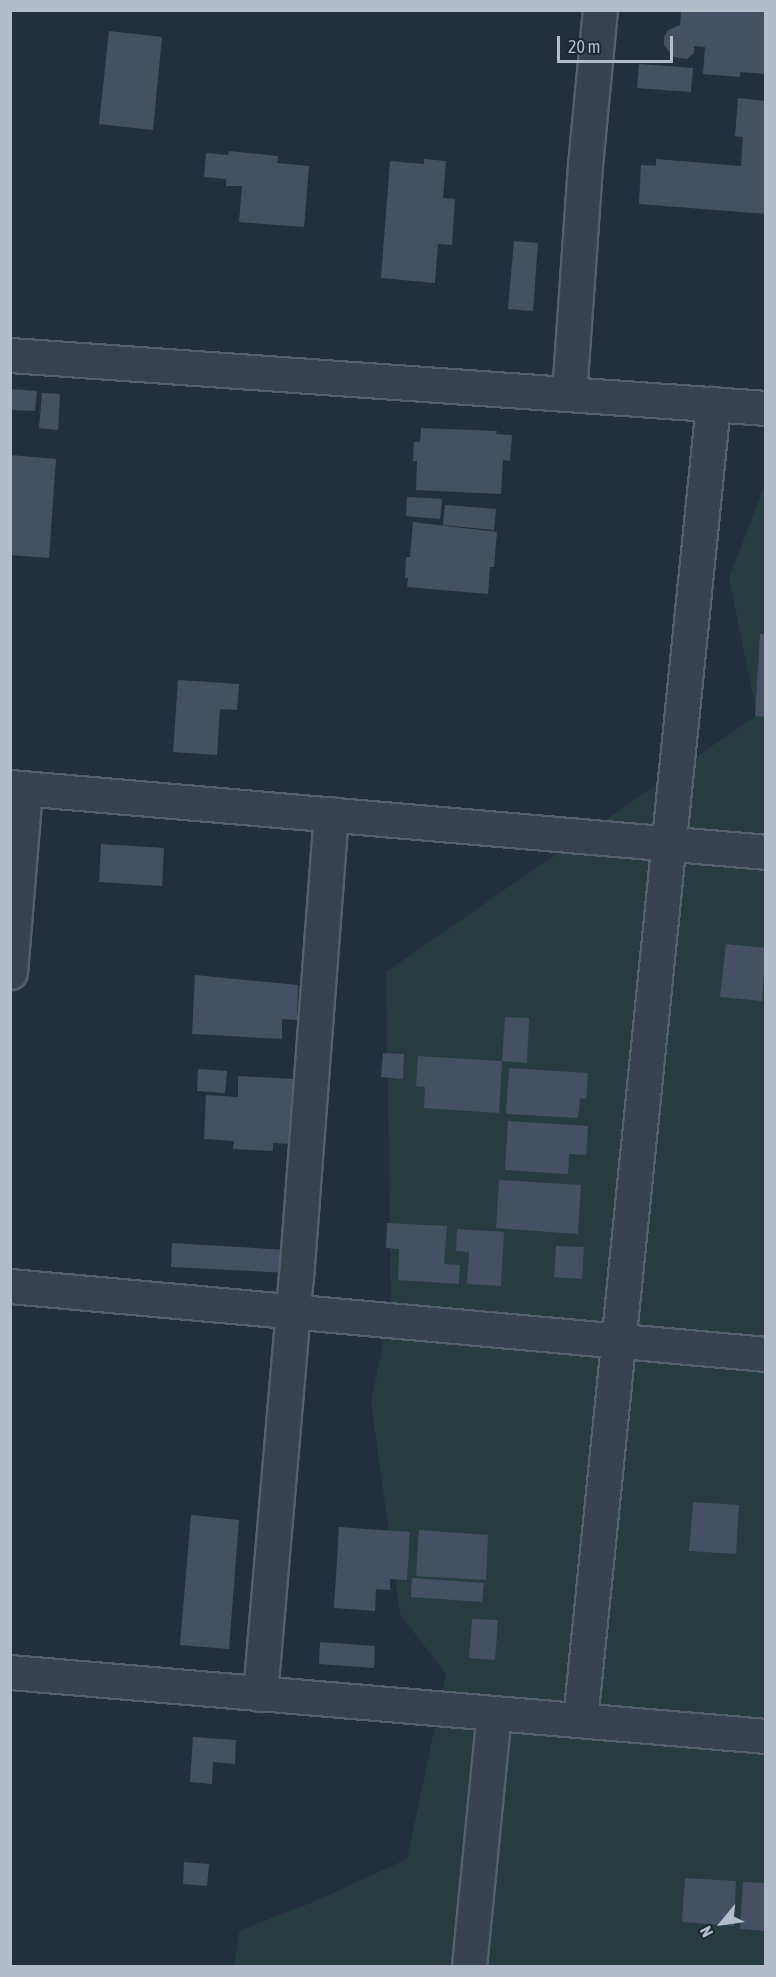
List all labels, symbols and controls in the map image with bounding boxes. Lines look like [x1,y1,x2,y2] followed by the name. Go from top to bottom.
[560,24,676,62] scale bar
[568,36,600,57] text: 20 m
[692,1893,752,1953] north arrow
[696,1923,716,1940] text: N

